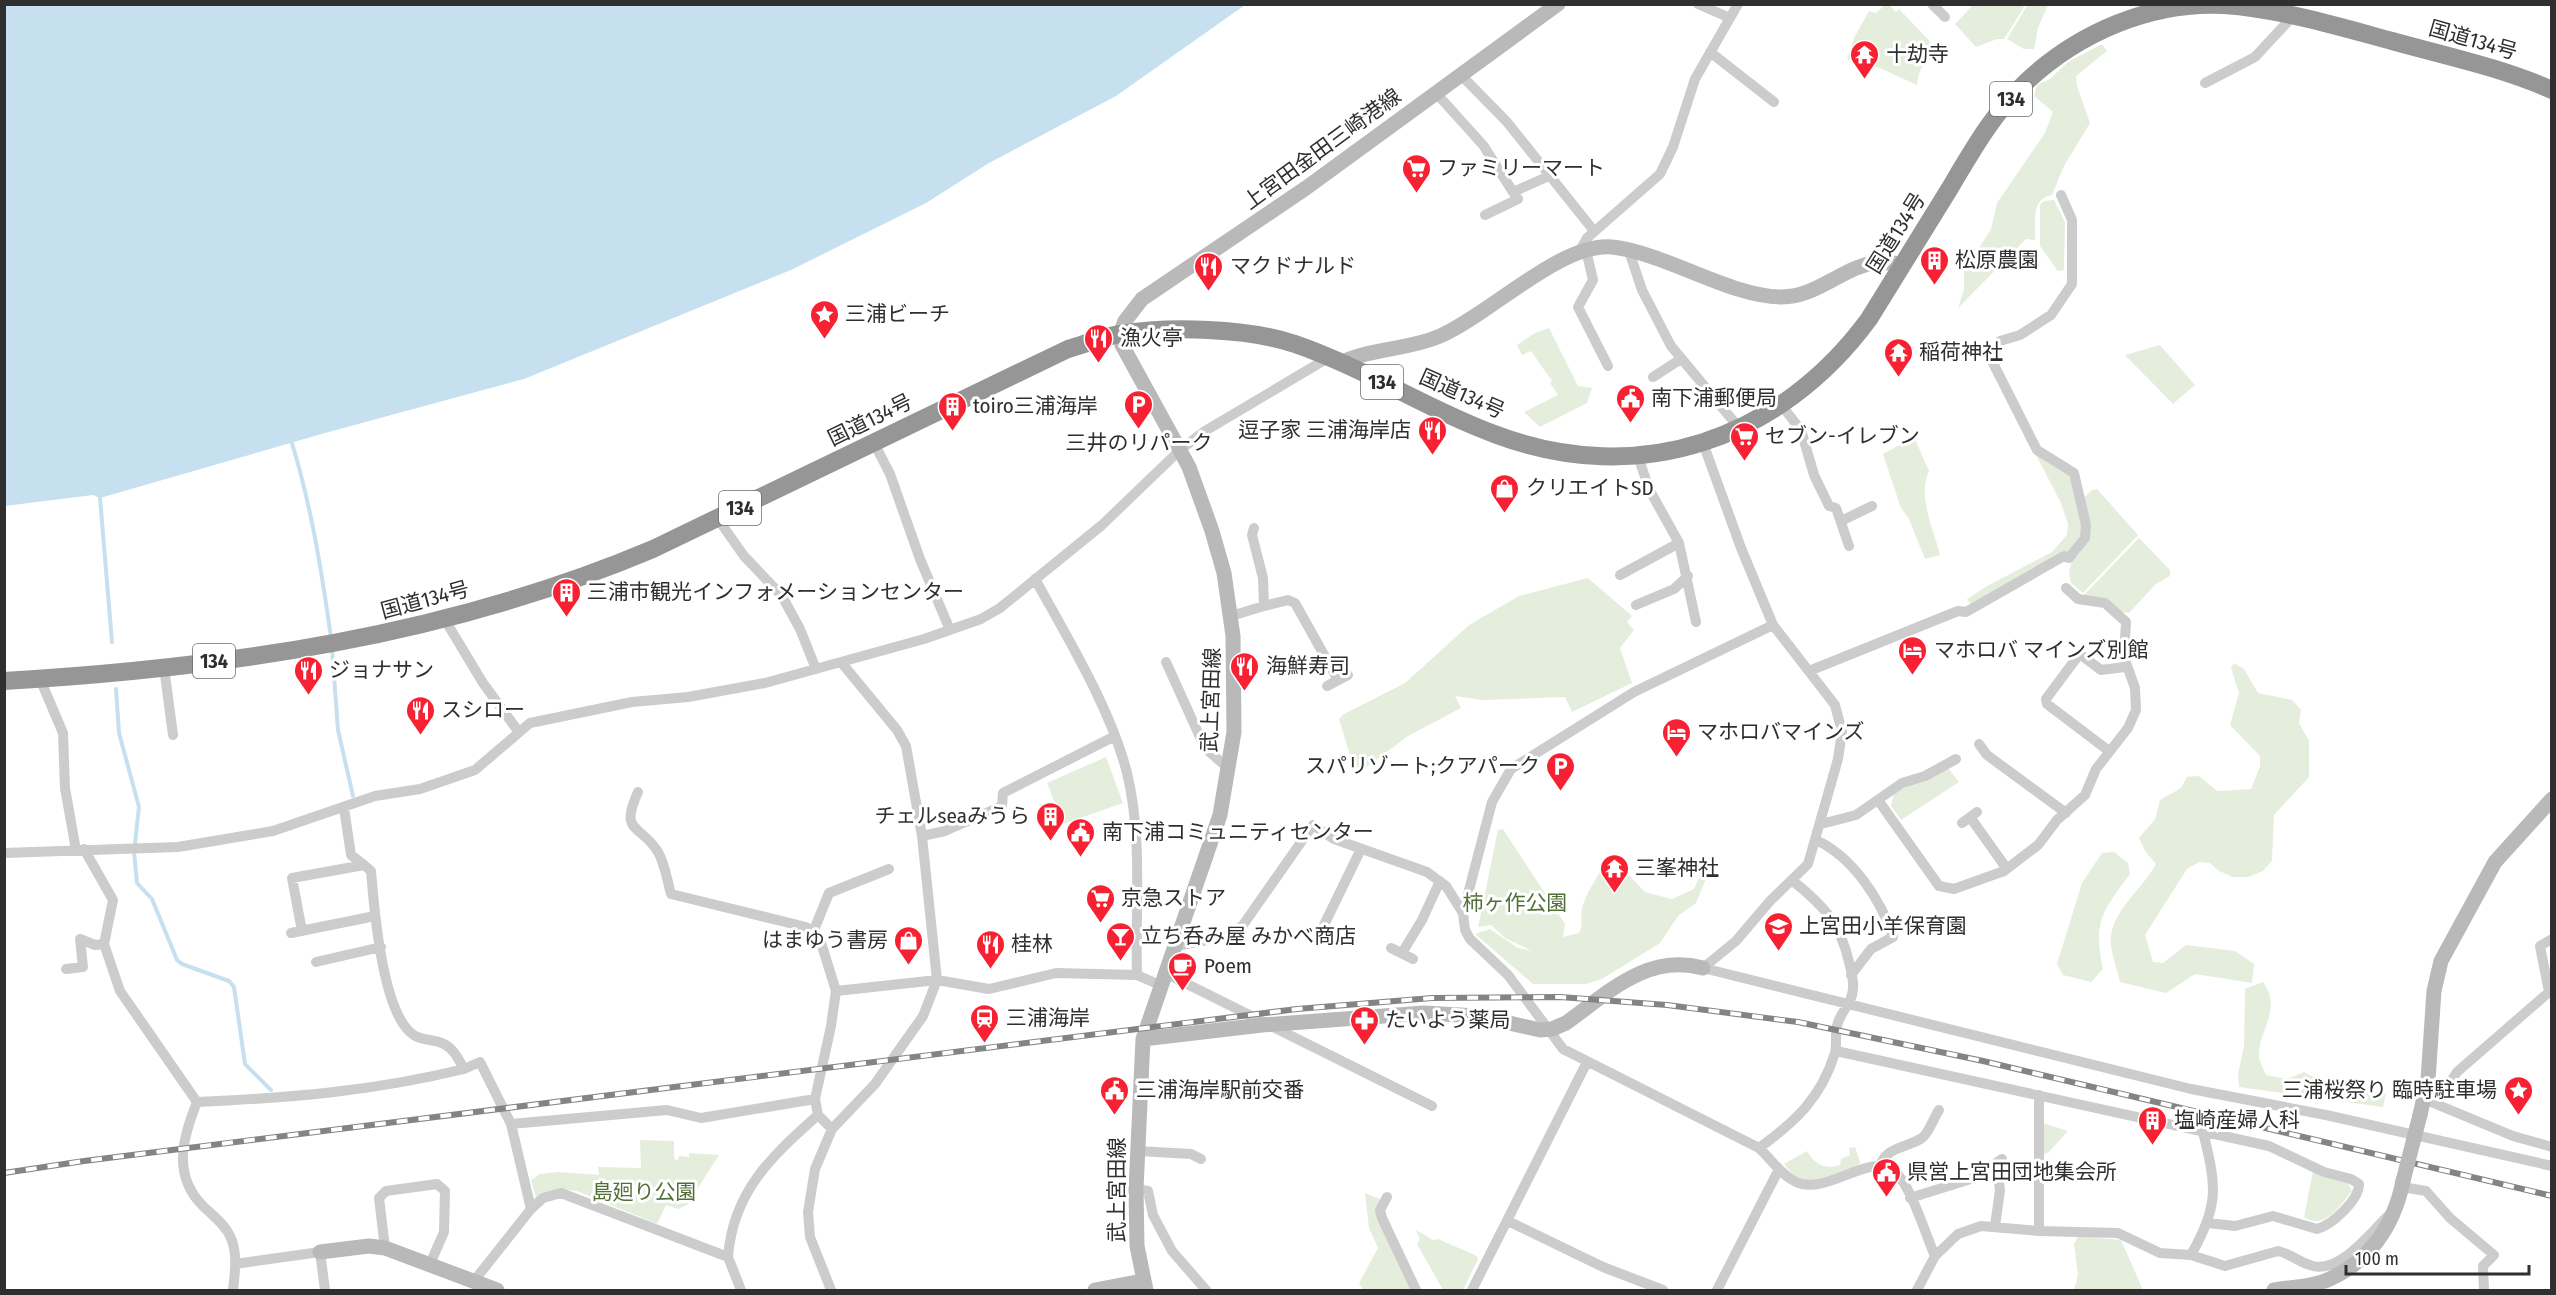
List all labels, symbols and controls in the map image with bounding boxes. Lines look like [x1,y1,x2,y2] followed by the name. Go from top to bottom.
[2426,15,2520,65] street label: 国道134号
[1849,38,1881,80] temple icon: 十劫寺
[1886,41,1949,67] place label: 十劫寺
[1990,82,2032,116] road number: 134
[1238,83,1406,215] street label: 上宮田金田三崎港線
[1400,152,1432,194] supermarket icon: ファミリーマート
[1437,155,1605,181] place label: ファミリーマート
[1861,188,1931,278] street label: 国道134号
[1918,244,1950,286] building icon: 松原農園
[1955,247,2039,273] place label: 松原農園
[1193,250,1225,292] restaurant icon: マクドナルド
[1230,253,1356,279] place label: マクドナルド
[808,298,840,340] place icon: 三浦ビーチ
[845,301,950,327] place label: 三浦ビーチ
[1083,322,1115,364] restaurant icon: 漁火亭
[1120,325,1183,351] place label: 漁火亭
[1882,336,1914,378] temple icon: 稲荷神社
[1919,339,2003,365] place label: 稲荷神社
[1415,364,1509,424] street label: 国道134号
[1361,365,1403,399] road number: 134
[1614,382,1646,424] public building icon: 南下浦郵便局
[1651,385,1777,411] place label: 南下浦郵便局
[824,388,916,452] street label: 国道134号
[1123,388,1155,430] parking icon: 三井のリパーク
[936,390,968,432] building icon: toiro三浦海岸
[973,393,1098,419] place label: toiro三浦海岸
[1416,414,1448,456] restaurant icon: 逗子家 三浦海岸店
[1238,417,1411,443] place label: 逗子家 三浦海岸店
[1728,420,1760,462] supermarket icon: セブン-イレブン
[1765,423,1920,449] place label: セブン-イレブン
[1066,430,1213,456] place label: 三井のリパーク
[1489,472,1521,514] shop icon: クリエイトSD
[1526,475,1654,501] place label: クリエイトSD
[719,491,761,525] road number: 134
[378,576,472,624] street label: 国道134号
[550,576,582,618] building icon: 三浦市観光インフォメーションセンター
[587,579,964,605] place label: 三浦市観光インフォメーションセンター
[1897,634,1929,676] hotel icon: マホロバ マインズ別館
[1934,637,2149,663] place label: マホロバ マインズ別館
[193,644,235,678] road number: 134
[1196,647,1226,753] street label: 武上宮田線
[1229,650,1261,692] restaurant icon: 海鮮寿司
[1266,653,1350,679] place label: 海鮮寿司
[292,654,324,696] restaurant icon: ジョナサン
[329,657,434,683] place label: ジョナサン
[404,694,436,736] restaurant icon: スシロー
[441,697,525,723] place label: スシロー
[1660,716,1692,758] hotel icon: マホロバマインズ
[1697,719,1865,745] place label: マホロバマインズ
[1545,750,1577,792] parking icon: スパリゾート;クアパーク
[1305,753,1540,779] place label: スパリゾート;クアパーク
[1035,800,1067,842] building icon: チェルseaみうら
[875,803,1030,829] place label: チェルseaみうら
[1065,816,1097,858] public building icon: 南下浦コミュニティセンター
[1102,819,1374,845] place label: 南下浦コミュニティセンター
[1598,852,1630,894] temple icon: 三峯神社
[1635,855,1719,881] place label: 三峯神社
[1084,882,1116,924] supermarket icon: 京急ストア
[1121,885,1226,911] place label: 京急ストア
[1463,890,1568,916] park label: 柿ヶ作公園
[1762,910,1794,952] school or university icon: 上宮田小羊保育園
[1799,913,1967,939] place label: 上宮田小羊保育園
[1104,920,1136,962] bar icon: 立ち呑み屋 みかべ商店
[1141,923,1356,949] place label: 立ち呑み屋 みかべ商店
[893,924,925,966] shop icon: はまゆう書房
[762,927,888,953] place label: はまゆう書房
[974,928,1006,970] restaurant icon: 桂林
[1011,931,1053,957] place label: 桂林
[1167,950,1199,992] cafe icon: Poem
[1204,953,1252,979] place label: Poem
[969,1002,1001,1044] station icon: 三浦海岸
[1348,1004,1380,1046] pharmacy icon: たいよう薬局
[1006,1005,1090,1031] place label: 三浦海岸
[1385,1007,1511,1033] place label: たいよう薬局
[1099,1074,1131,1116] public building icon: 三浦海岸駅前交番
[2502,1074,2534,1116] place icon: 三浦桜祭り 臨時駐車場
[1136,1077,1304,1103] place label: 三浦海岸駅前交番
[2282,1077,2497,1103] place label: 三浦桜祭り 臨時駐車場
[2137,1104,2169,1146] building icon: 塩崎産婦人科
[2174,1107,2300,1133] place label: 塩崎産婦人科
[1104,1138,1130,1243] street label: 武上宮田線
[1870,1156,1902,1198] public building icon: 県営上宮田団地集会所
[1907,1159,2117,1185] place label: 県営上宮田団地集会所
[592,1179,697,1205] park label: 島廻り公園
[2346,1238,2529,1276] scale bar
[2355,1248,2399,1270] text: 100 m

